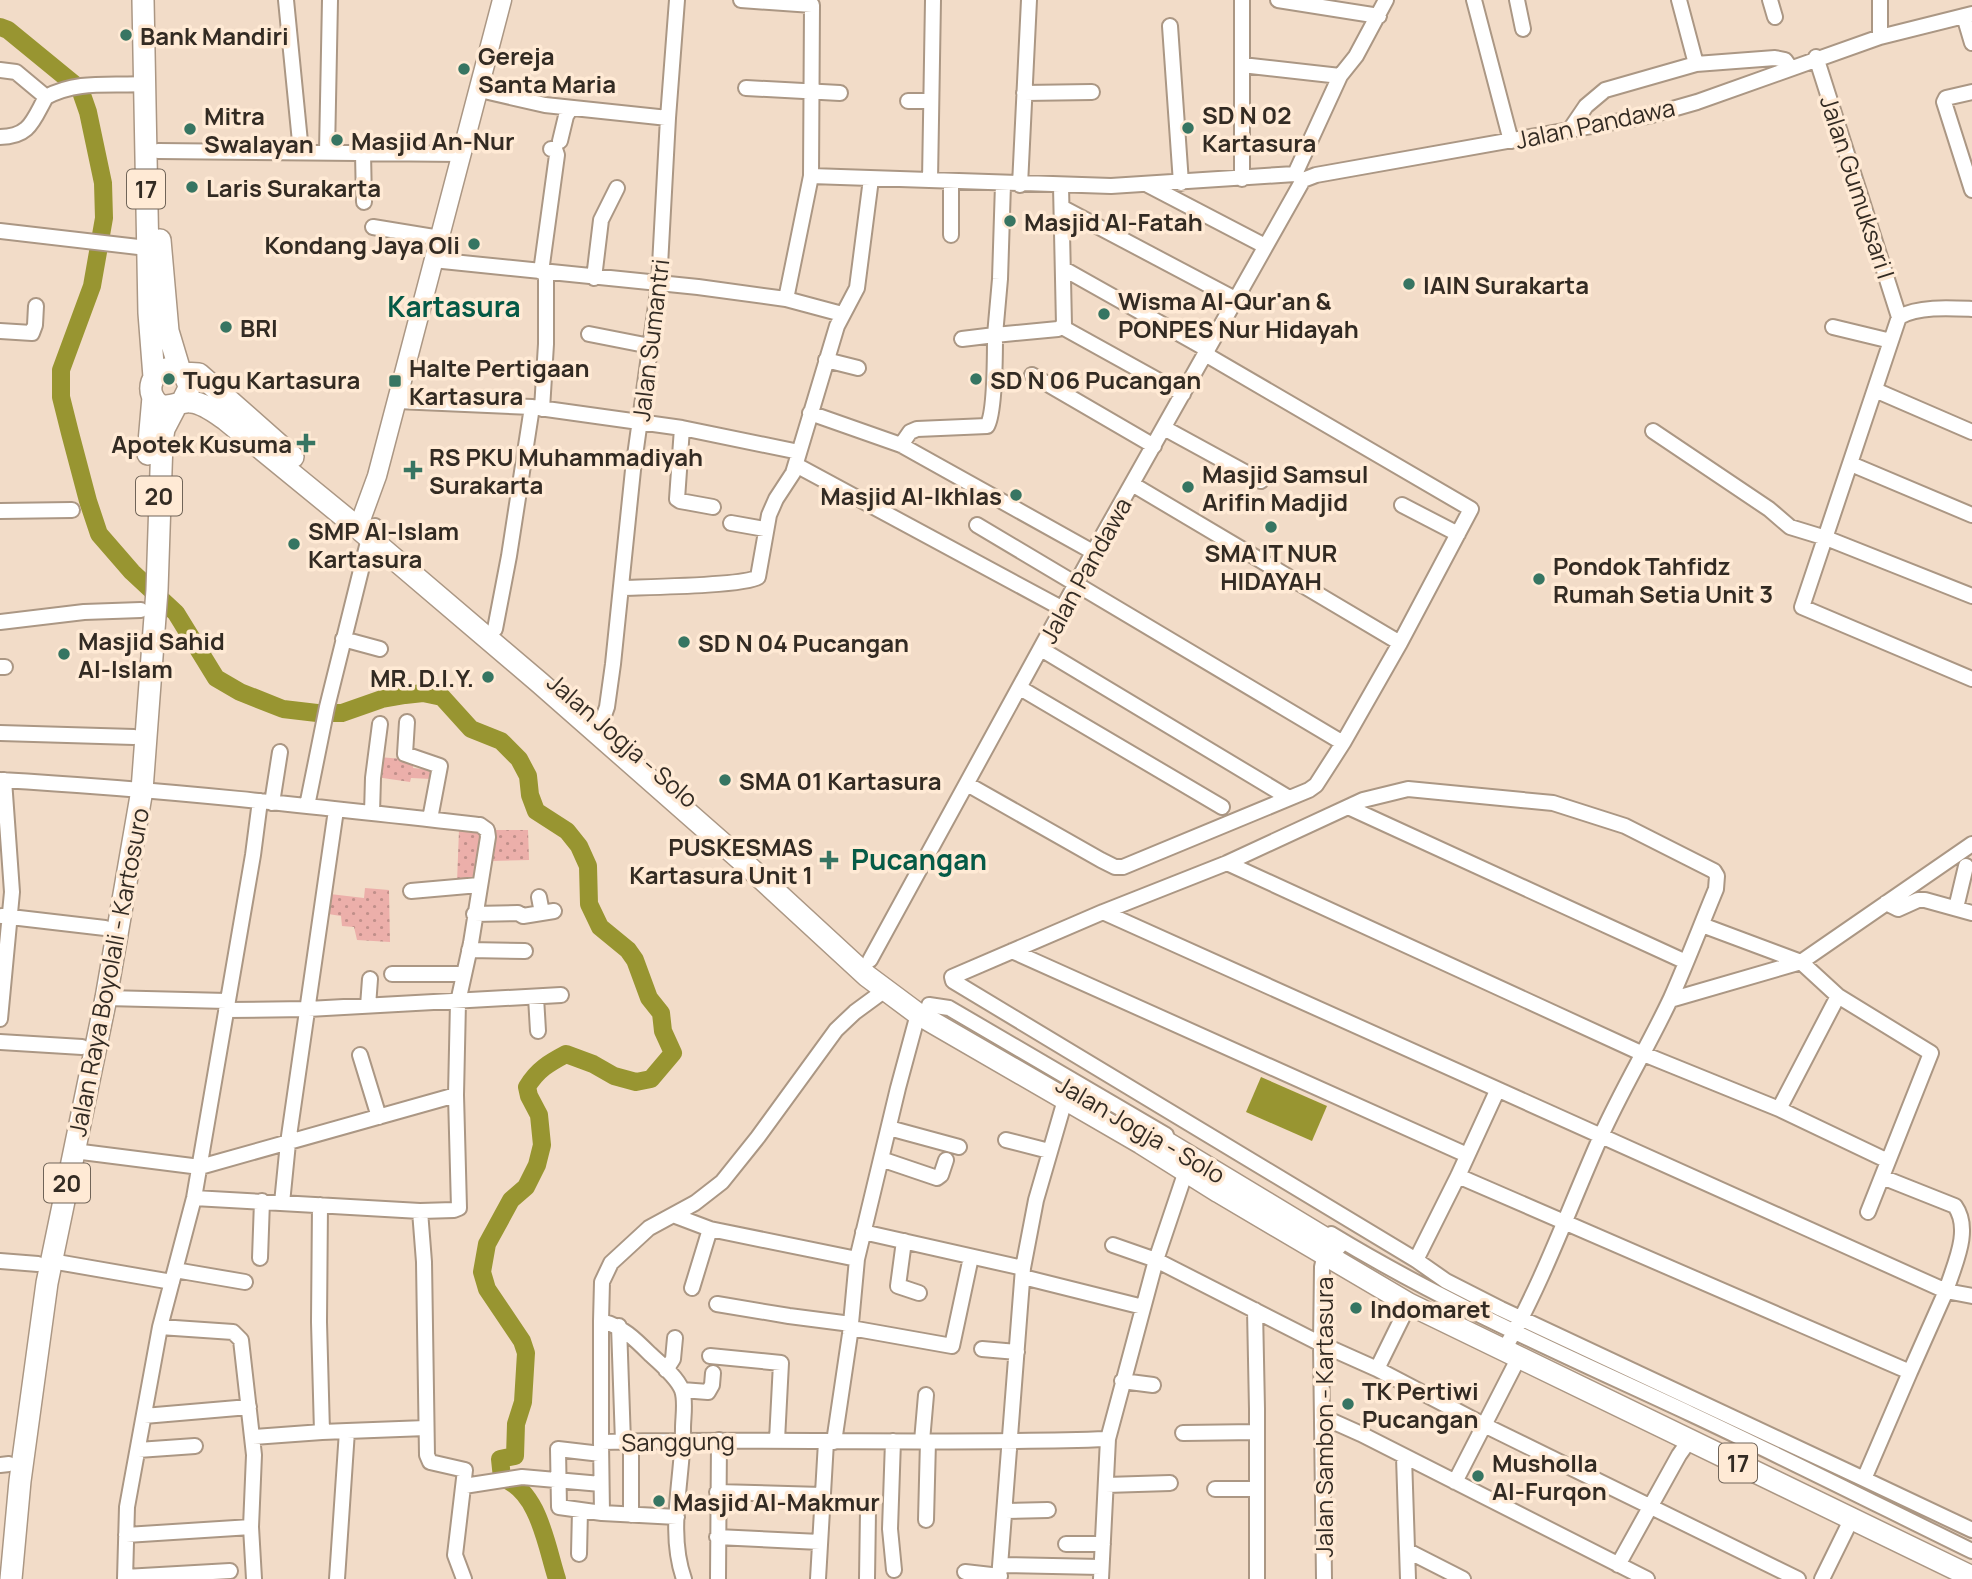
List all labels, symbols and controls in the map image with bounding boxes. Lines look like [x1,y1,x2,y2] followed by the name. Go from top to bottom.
[140,19,289,52] place label: Bank Mandiri
[118,27,134,43] marker: Bank Mandiri
[478,39,616,100] place label: Gereja Santa Maria
[456,61,472,77] marker: Gereja Santa Maria
[1512,90,1678,156] street label: Jalan Pandawa
[1813,91,1903,283] street label: Jalan Gumuksari I
[1202,98,1316,159] place label: SD N 02 Kartasura
[204,99,314,160] place label: Mitra Swalayan
[1180,120,1196,136] marker: SD N 02 Kartasura
[182,121,198,137] marker: Mitra Swalayan
[351,124,515,157] place label: Masjid An-Nur
[329,132,345,148] marker: Masjid An-Nur
[127,170,165,208] road number: 17
[206,171,381,204] place label: Laris Surakarta
[184,179,200,195] marker: Laris Surakarta
[1024,205,1203,238] place label: Masjid Al-Fatah
[1002,213,1018,229] marker: Masjid Al-Fatah
[264,228,460,261] place label: Kondang Jaya Oli
[466,236,482,252] marker: Kondang Jaya Oli
[624,257,676,423] street label: Jalan Sumantri
[1423,268,1589,301] place label: IAIN Surakarta
[1401,276,1417,292] marker: IAIN Surakarta
[1118,284,1359,345] place label: Wisma Al-Qur'an & PONPES Nur Hidayah
[387,287,521,325] district label: Kartasura
[1096,306,1112,322] marker: Wisma Al-Qur'an & PONPES Nur Hidayah
[240,311,278,344] place label: BRI
[218,319,234,335] marker: BRI
[409,351,590,412] place label: Halte Pertigaan Kartasura
[183,363,360,396] place label: Tugu Kartasura
[990,363,1201,396] place label: SD N 06 Pucangan
[161,371,177,387] marker: Tugu Kartasura
[968,371,984,387] marker: SD N 06 Pucangan
[387,373,403,389] marker: Halte Pertigaan Kartasura
[111,427,292,460] place label: Apotek Kusuma
[298,435,314,451] marker: Apotek Kusuma
[429,440,703,501] place label: RS PKU Muhammadiyah Surakarta
[1202,457,1369,518] place label: Masjid Samsul Arifin Madjid
[403,460,423,480] marker: RS PKU Muhammadiyah Surakarta
[136,476,182,516] road number: 20
[820,479,1002,512] place label: Masjid Al-Ikhlas
[1180,479,1196,495] marker: Masjid Samsul Arifin Madjid
[1008,487,1024,503] marker: Masjid Al-Ikhlas
[1031,491,1139,649] street label: Jalan Pandawa
[308,514,459,575] place label: SMP Al-Islam Kartasura
[1263,519,1279,535] marker: SMA IT NUR HIDAYAH
[286,536,302,552] marker: SMP Al-Islam Kartasura
[1205,536,1337,597] place label: SMA IT NUR HIDAYAH
[1553,549,1773,610] place label: Pondok Tahfidz Rumah Setia Unit 3
[1531,571,1547,587] marker: Pondok Tahfidz Rumah Setia Unit 3
[78,624,225,685] place label: Masjid Sahid Al-Islam
[698,626,909,659] place label: SD N 04 Pucangan
[676,634,692,650] marker: SD N 04 Pucangan
[56,646,72,662] marker: Masjid Sahid Al-Islam
[370,661,474,694] place label: MR. D.I.Y.
[541,665,705,815] street label: Jalan Jogja - Solo
[480,669,496,685] marker: MR. D.I.Y.
[739,764,942,797] place label: SMA 01 Kartasura
[717,772,733,788] marker: SMA 01 Kartasura
[60,805,156,1139] street label: Jalan Raya Boyolali - Kartosuro
[629,830,813,891] place label: PUSKESMAS Kartasura Unit 1
[851,840,987,878] district label: Pucangan
[819,850,839,870] marker: PUSKESMAS Kartasura Unit 1
[1051,1067,1231,1191] street label: Jalan Jogja - Solo
[44,1164,90,1202] road number: 20
[1307,1277,1340,1557] street label: Jalan Sambon - Kartasura
[1370,1292,1491,1325] place label: Indomaret
[1348,1300,1364,1316] marker: Indomaret
[1362,1374,1479,1435] place label: TK Pertiwi Pucangan
[1340,1396,1356,1412] marker: TK Pertiwi Pucangan
[621,1424,735,1458] street label: Sanggung
[1719,1444,1757,1482] road number: 17
[1492,1446,1607,1507] place label: Musholla Al-Furqon
[1470,1468,1486,1484] marker: Musholla Al-Furqon
[673,1485,880,1518] place label: Masjid Al-Makmur
[651,1493,667,1509] marker: Masjid Al-Makmur

